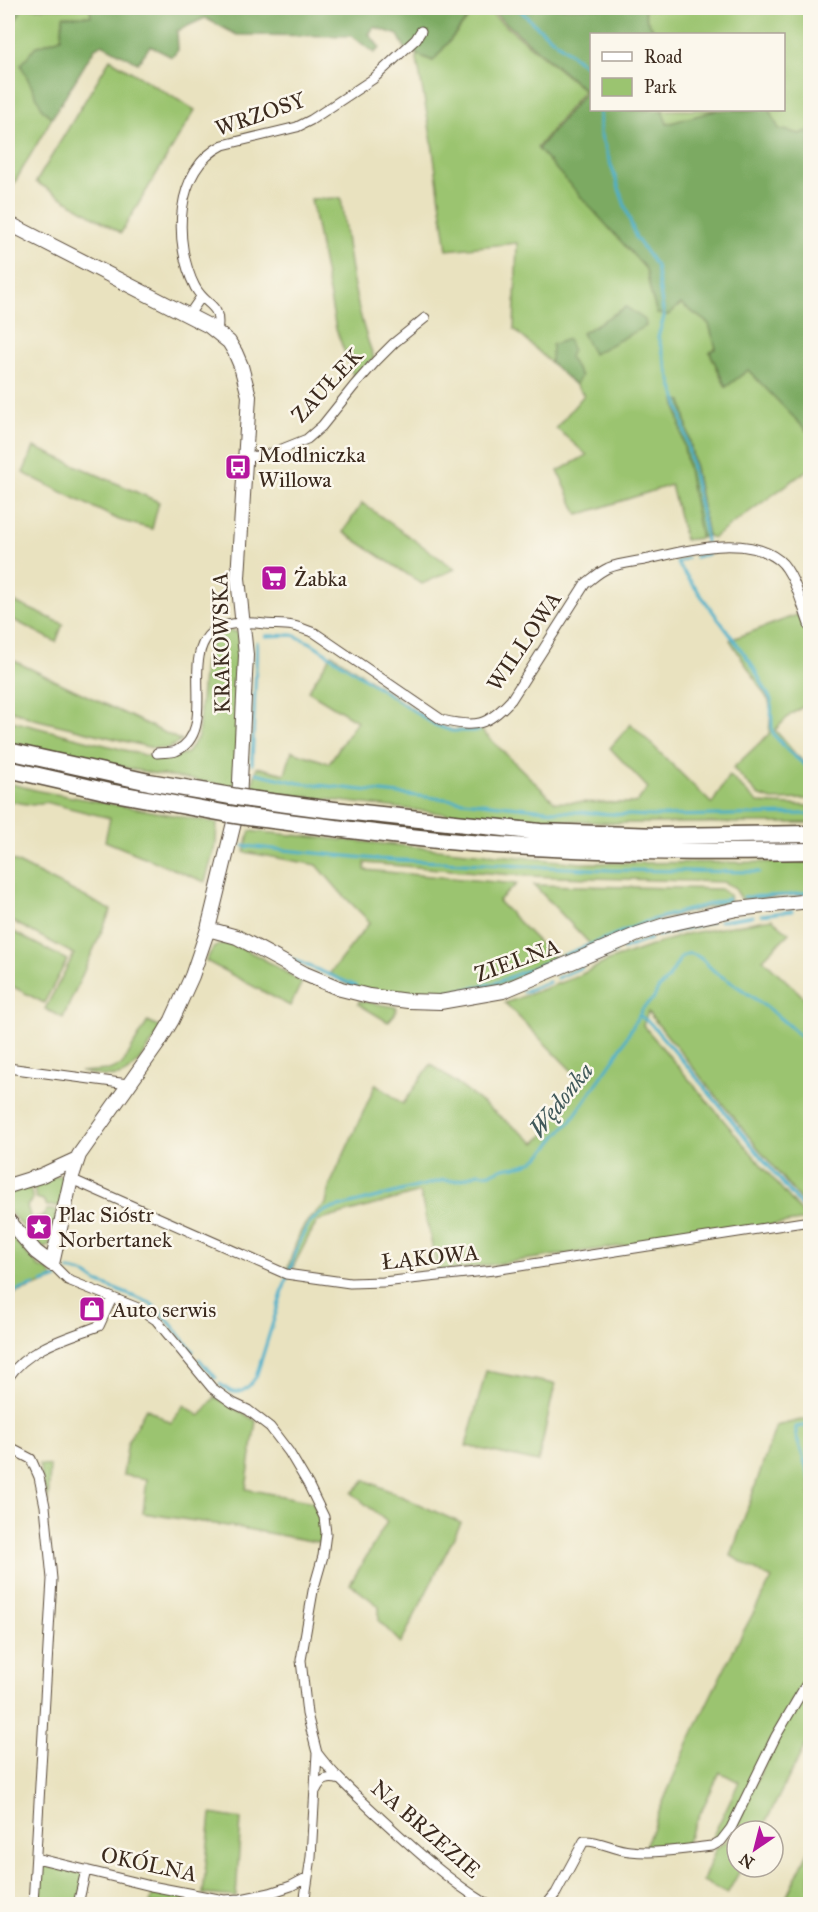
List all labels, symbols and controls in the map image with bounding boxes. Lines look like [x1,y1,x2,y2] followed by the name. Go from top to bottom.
[590,33,785,111] legend
[644,46,682,68] text: Road
[644,76,677,98] text: Park
[211,86,310,142] street label: WRZOSY
[286,341,369,428] street label: ZAUŁEK
[258,441,366,493] place label: Modlniczka Willowa
[223,452,253,482] bus stop icon: Modlniczka Willowa
[259,563,289,593] supermarket icon: Żabka
[294,565,348,592] place label: Żabka
[206,572,236,714] street label: KRAKOWSKA
[481,586,567,696] street label: WILLOWA
[471,932,563,988] street label: ZIELNA
[522,1056,600,1144] water label: Wędonka
[58,1201,173,1253] place label: Plac Sióstr Norbertanek
[24,1212,54,1242] place icon: Plac Sióstr Norbertanek
[380,1238,480,1276] street label: ŁĄKOWA
[77,1294,107,1324] shop icon: Auto serwis
[111,1296,216,1323] place label: Auto serwis
[366,1774,487,1884] street label: NA BRZEZIE
[725,1819,785,1879] north arrow
[98,1841,200,1887] street label: OKÓLNA
[735,1849,758,1873] text: N

